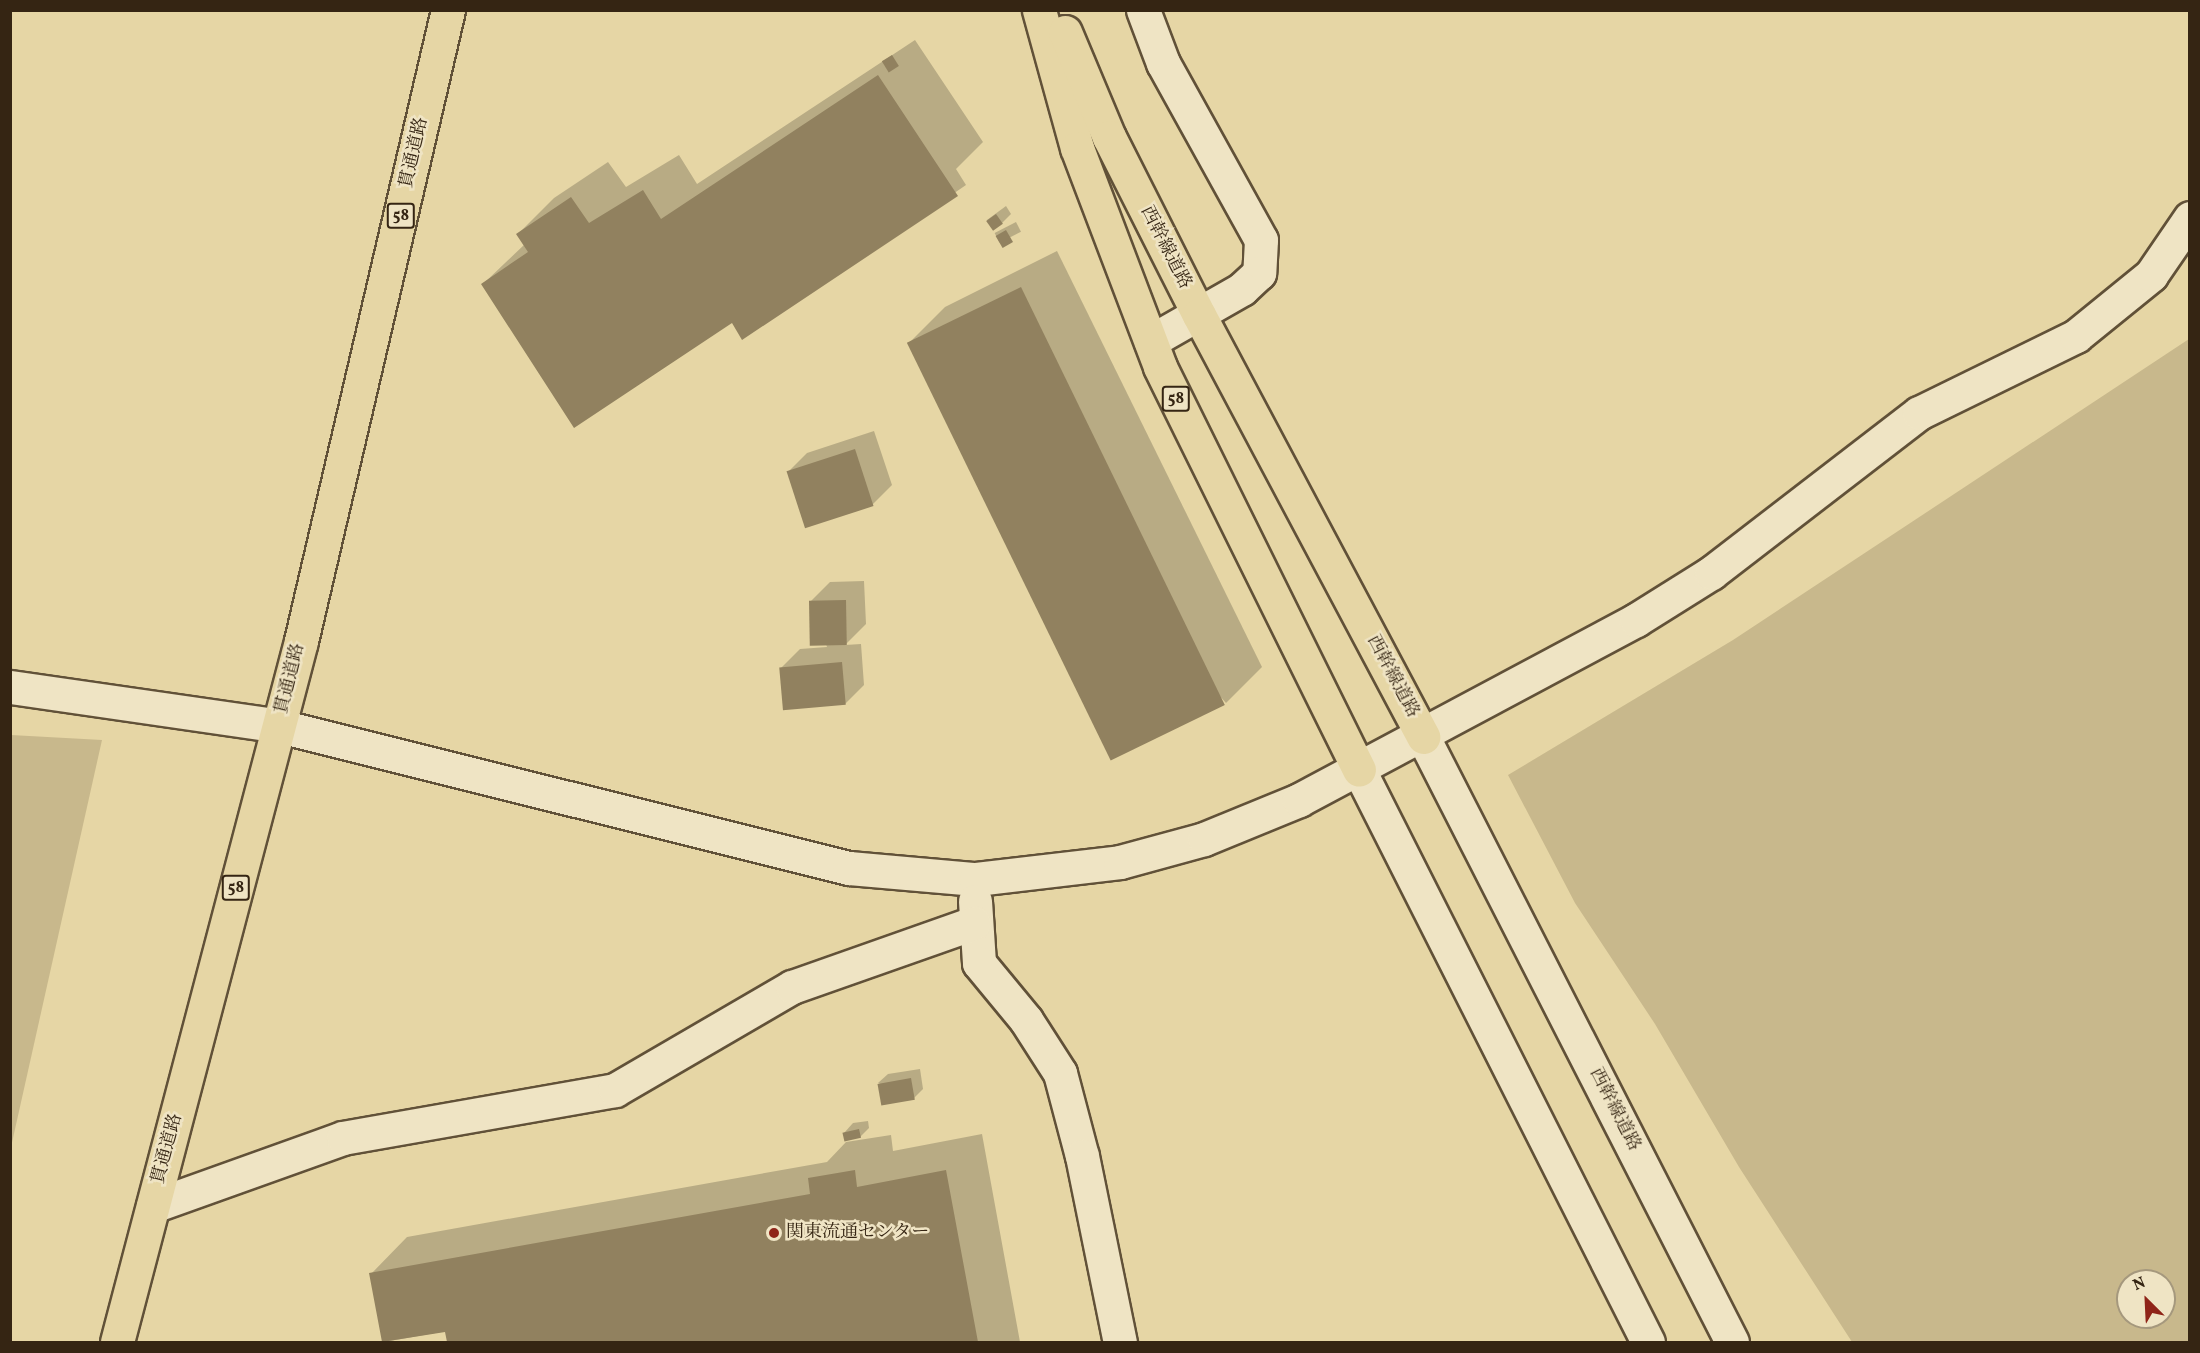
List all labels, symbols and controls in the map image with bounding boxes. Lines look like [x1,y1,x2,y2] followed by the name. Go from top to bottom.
[396,115,434,191] street label: 貫通道路
[386,203,416,229] road number: 58
[1135,203,1195,293] street label: 西幹線道路
[1161,386,1191,412] road number: 58
[1361,632,1423,722] street label: 西幹線道路
[272,641,310,717] street label: 貫通道路
[221,875,251,901] road number: 58
[1584,1065,1644,1155] street label: 西幹線道路
[148,1111,188,1187] street label: 貫通道路
[786,1222,930,1244] place label: 関東流通センター
[767,1226,781,1240] marker: 関東流通センター
[2116,1269,2176,1329] north arrow
[2130,1272,2149,1297] text: N

